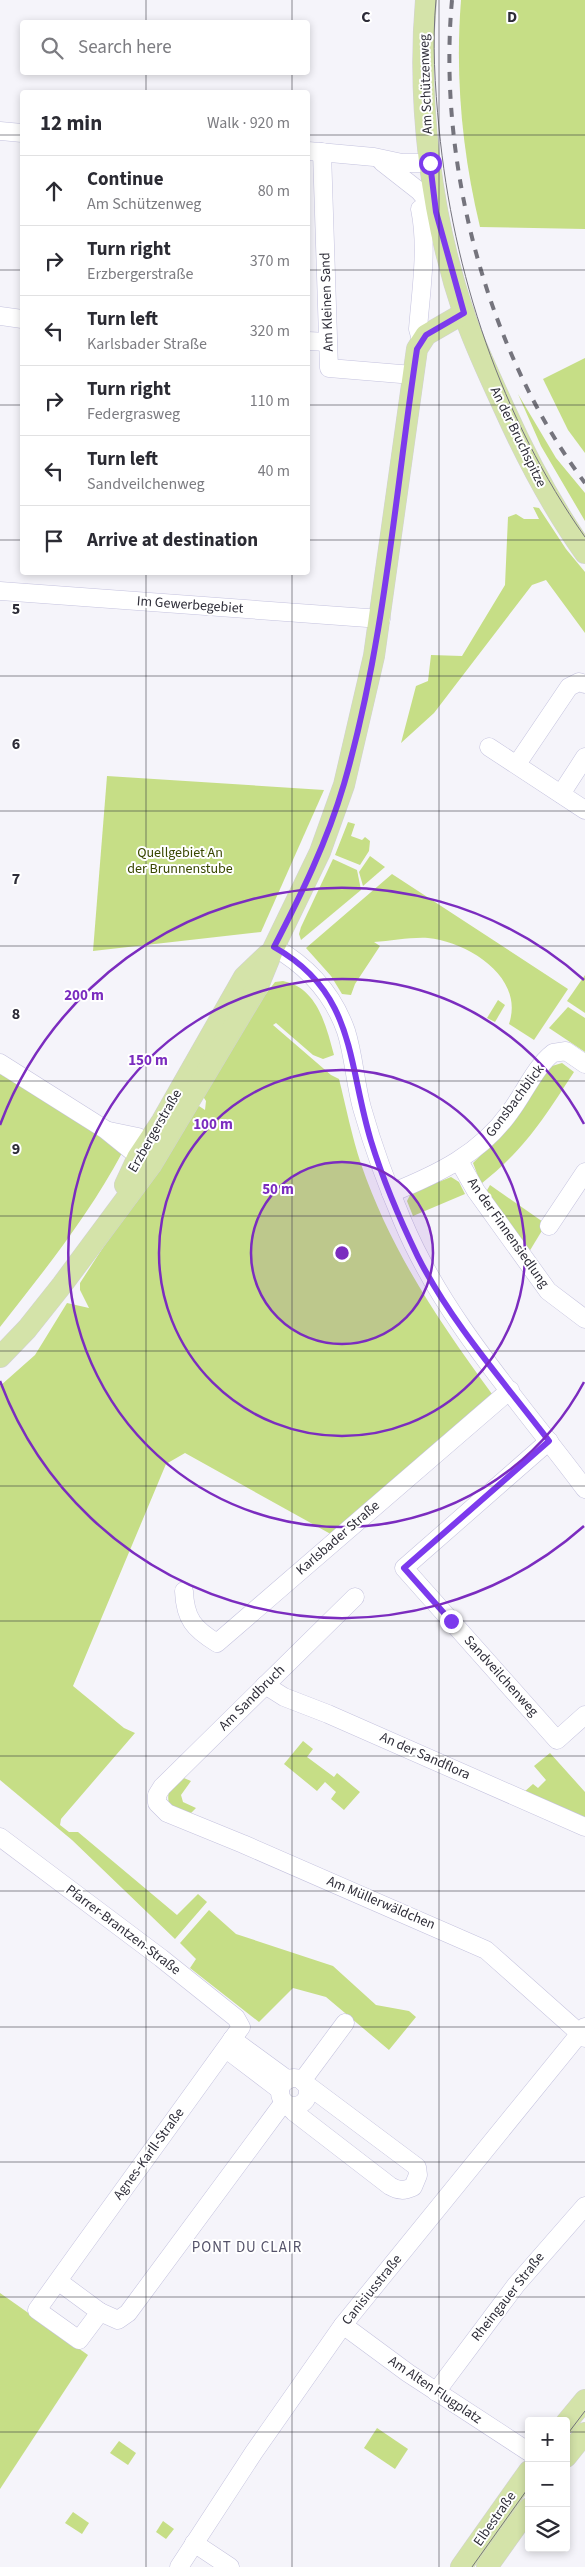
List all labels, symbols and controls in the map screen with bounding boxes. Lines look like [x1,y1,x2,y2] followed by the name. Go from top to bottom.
[361,6,371,28] text: C
[507,6,517,28] text: D
[20,20,310,75] search box
[38,34,66,62] icon: search
[78,34,172,61] text: Search here
[414,34,438,134] street label: Am Schützenweg
[40,108,102,138] text: 12 min
[207,112,290,134] text: Walk · 920 m
[419,152,442,175] route start
[87,166,164,193] text: Continue
[40,177,68,205] icon: ahead
[258,180,290,202] text: 80 m
[87,193,201,215] text: Am Schützenweg
[87,236,171,263] text: Turn right
[40,247,68,275] icon: right
[250,250,290,272] text: 370 m
[315,252,339,352] street label: Am Kleinen Sand
[87,263,193,285] text: Erzbergerstraße
[87,306,158,333] text: Turn left
[40,317,68,345] icon: left
[250,320,290,342] text: 320 m
[87,333,207,355] text: Karlsbader Straße
[87,376,171,403] text: Turn right
[485,383,551,491] street label: An der Bruchspitze
[40,387,68,415] icon: right
[250,390,290,412] text: 110 m
[87,403,180,425] text: Federgrasweg
[87,446,158,473] text: Turn left
[40,457,68,485] icon: left
[258,460,290,482] text: 40 m
[87,473,205,495] text: Sandveilchenweg
[40,527,68,555] icon: arrive
[87,527,258,554] text: Arrive at destination
[136,591,244,619] street label: Im Gewerbegebiet
[12,598,20,620] text: 5
[12,733,20,755] text: 6
[127,843,233,879] park label: Quellgebiet An der Brunnenstube
[12,868,20,890] text: 7
[64,985,104,1006] text: 200 m
[12,1003,20,1025] text: 8
[128,1050,168,1071] text: 150 m
[481,1060,549,1142] street label: Gonsbachblick
[123,1086,187,1176] street label: Erzbergerstraße
[193,1114,233,1135] text: 100 m
[12,1138,20,1160] text: 9
[462,1174,554,1292] street label: An der Finnensiedlung
[262,1179,294,1200] text: 50 m
[333,1244,351,1262] centre of rings
[292,1496,384,1580] street label: Karlsbader Straße
[440,1610,463,1633] route end
[459,1631,543,1721] street label: Sandveilchenweg
[214,1660,290,1736] street label: Am Sandbruch
[377,1727,473,1785] street label: An der Sandflora
[324,1871,438,1935] street label: Am Müllerwäldchen
[61,1880,185,1980] street label: Pfarrer-Brantzen-Straße
[109,2104,189,2204] street label: Agnes-Karll-Straße
[192,2237,302,2258] district label: PONT DU CLAIR
[467,2248,549,2346] street label: Rheingauer Straße
[337,2250,407,2330] street label: Canisiusstraße
[384,2351,486,2429] street label: Am Alten Flugplatz
[525,2417,570,2552] map controls
[525,2417,570,2462] button: +
[525,2462,570,2507] button: −
[469,2488,521,2550] street label: Elbestraße
[525,2507,570,2552] button: layers

